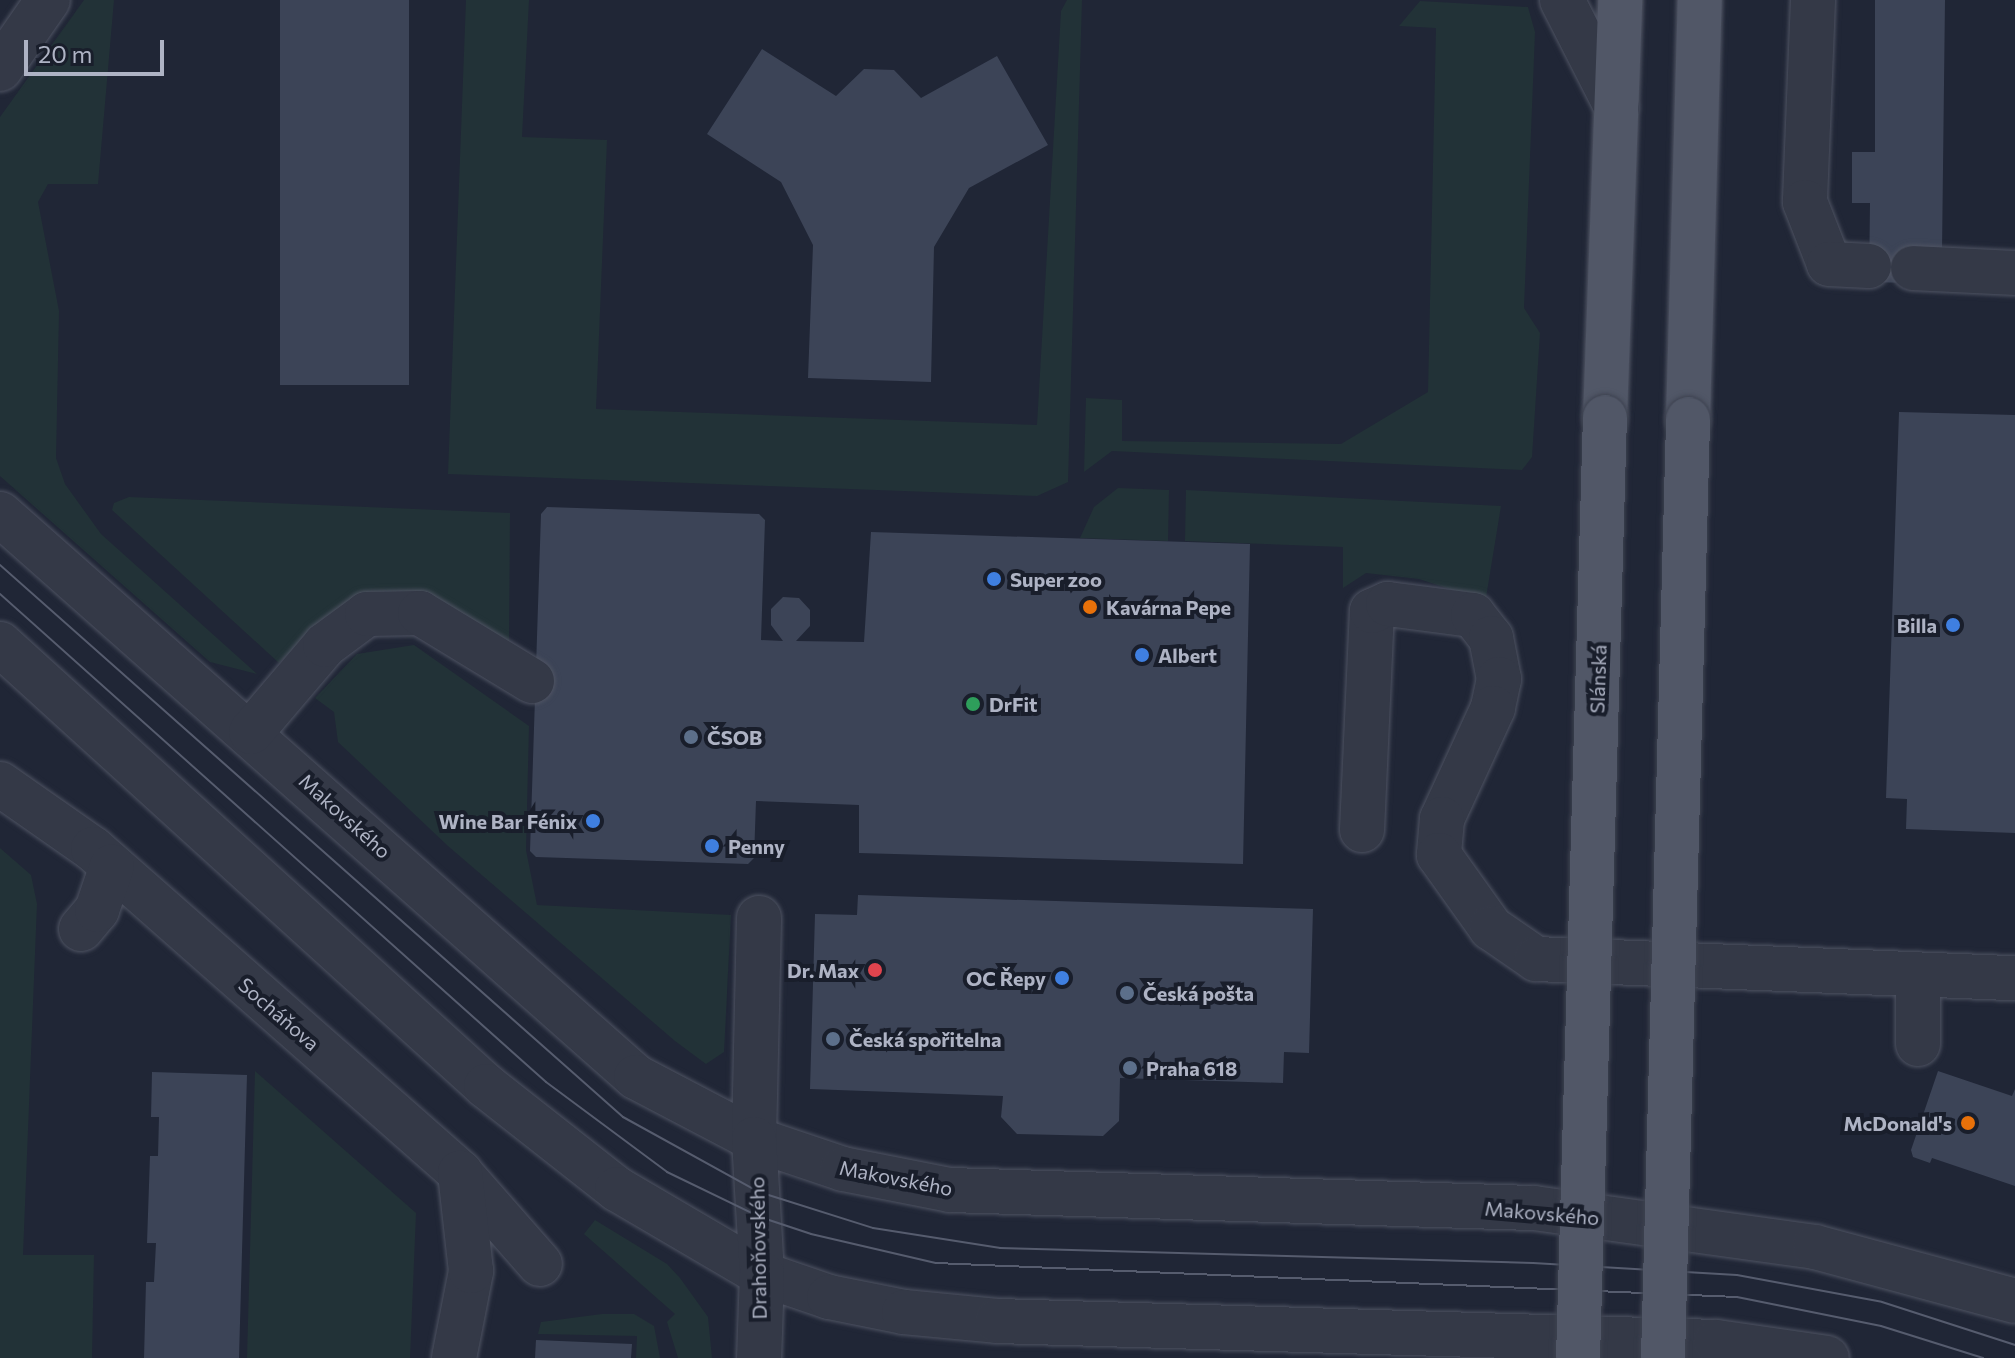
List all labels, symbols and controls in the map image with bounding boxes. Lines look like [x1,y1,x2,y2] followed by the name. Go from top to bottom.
[28,24,168,74] scale bar
[38,39,92,68] text: 20 m
[1010,567,1102,591] place label: Super zoo
[985,570,1003,588] marker: Super zoo
[1106,595,1231,619] place label: Kavárna Pepe
[1081,598,1099,616] marker: Kavárna Pepe
[1897,613,1937,637] place label: Billa
[1944,616,1962,634] marker: Billa
[1158,643,1217,667] place label: Albert
[1585,644,1611,714] street label: Slánská
[1133,646,1151,664] marker: Albert
[989,692,1037,716] place label: DrFit
[964,695,982,713] marker: DrFit
[707,725,762,749] place label: ČSOB
[682,728,700,746] marker: ČSOB
[294,769,396,863] street label: Makovského
[438,809,577,833] place label: Wine Bar Fénix
[584,812,602,830] marker: Wine Bar Fénix
[728,834,785,858] place label: Penny
[703,837,721,855] marker: Penny
[787,958,859,982] place label: Dr. Max
[866,961,884,979] marker: Dr. Max
[966,966,1046,990] place label: OC Řepy
[1053,969,1071,987] marker: OC Řepy
[234,972,324,1056] street label: Socháňova
[1143,981,1254,1005] place label: Česká pošta
[1118,984,1136,1002] marker: Česká pošta
[849,1027,1002,1051] place label: Česká spořitelna
[824,1030,842,1048] marker: Česká spořitelna
[1146,1056,1237,1080] place label: Praha 618
[1121,1059,1139,1077] marker: Praha 618
[1843,1111,1952,1135] place label: McDonald's
[1959,1114,1977,1132] marker: McDonald's
[837,1155,955,1201] street label: Makovského
[745,1176,771,1320] street label: Drahoňovského
[1484,1196,1600,1230] street label: Makovského

